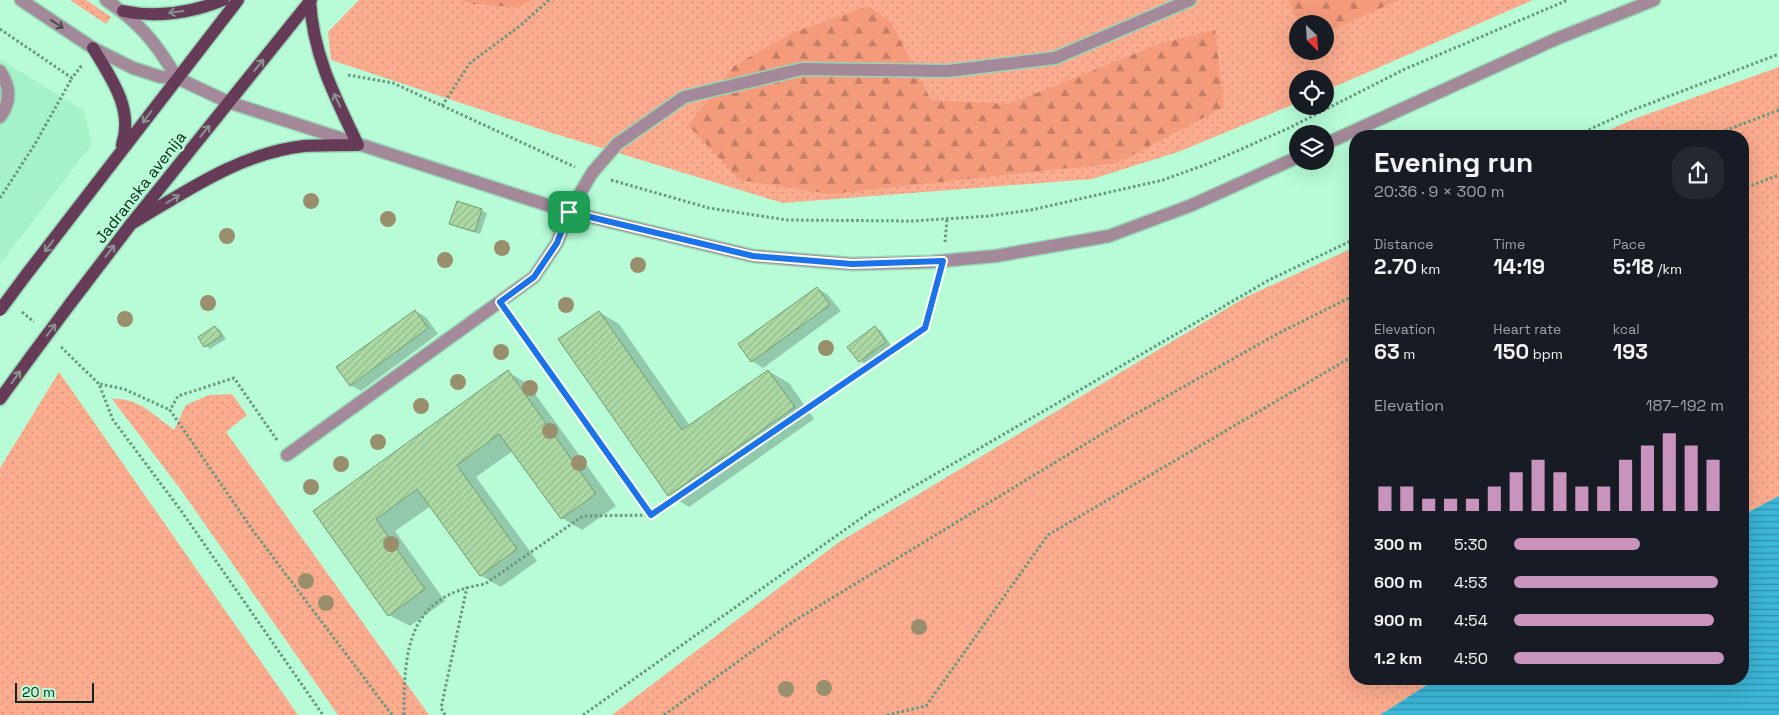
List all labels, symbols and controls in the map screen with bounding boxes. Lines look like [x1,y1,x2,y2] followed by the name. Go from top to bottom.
[169,8,185,18] one-way arrow
[1289,15,1334,60] north arrow
[1289,15,1334,170] map controls
[50,19,64,29] one-way arrow
[253,58,264,71] one-way arrow
[1289,70,1334,115] button: locate
[332,93,342,108] one-way arrow
[142,110,153,123] one-way arrow
[200,125,211,138] one-way arrow
[1289,125,1334,170] button: layers
[90,127,191,248] street label: Jadranska avenija
[1374,144,1533,180] text: Evening run
[1672,147,1724,199] button: share
[1374,181,1505,202] text: 20:36 · 9 × 300 m
[548,191,590,233] pin
[165,193,179,203] one-way arrow
[555,198,583,226] icon: arrive
[1374,235,1434,253] text: Distance
[1493,235,1525,253] text: Time
[1613,235,1645,253] text: Pace
[43,239,54,252] one-way arrow
[105,244,115,258] one-way arrow
[1374,253,1417,280] text: 2.70
[1493,253,1545,280] text: 14:19
[1613,253,1654,280] text: 5:18
[1417,260,1440,278] text: km
[1654,260,1682,278] text: /km
[1374,320,1435,338] text: Elevation
[1493,320,1561,338] text: Heart rate
[1613,320,1640,338] text: kcal
[46,323,56,337] one-way arrow
[1374,338,1400,365] text: 63
[1493,338,1529,365] text: 150
[1613,338,1648,365] text: 193
[1400,345,1415,363] text: m
[1529,345,1563,363] text: bpm
[11,370,21,384] one-way arrow
[1374,395,1444,416] text: Elevation
[1646,395,1724,416] text: 187–192 m
[1374,534,1422,555] text: 300 m
[1454,534,1488,555] text: 5:30
[1374,572,1422,593] text: 600 m
[1454,572,1487,593] text: 4:53
[1374,610,1422,631] text: 900 m
[1454,610,1488,631] text: 4:54
[1374,648,1422,669] text: 1.2 km
[1454,648,1488,669] text: 4:50
[15,680,94,703] scale bar
[22,683,55,701] text: 20 m

